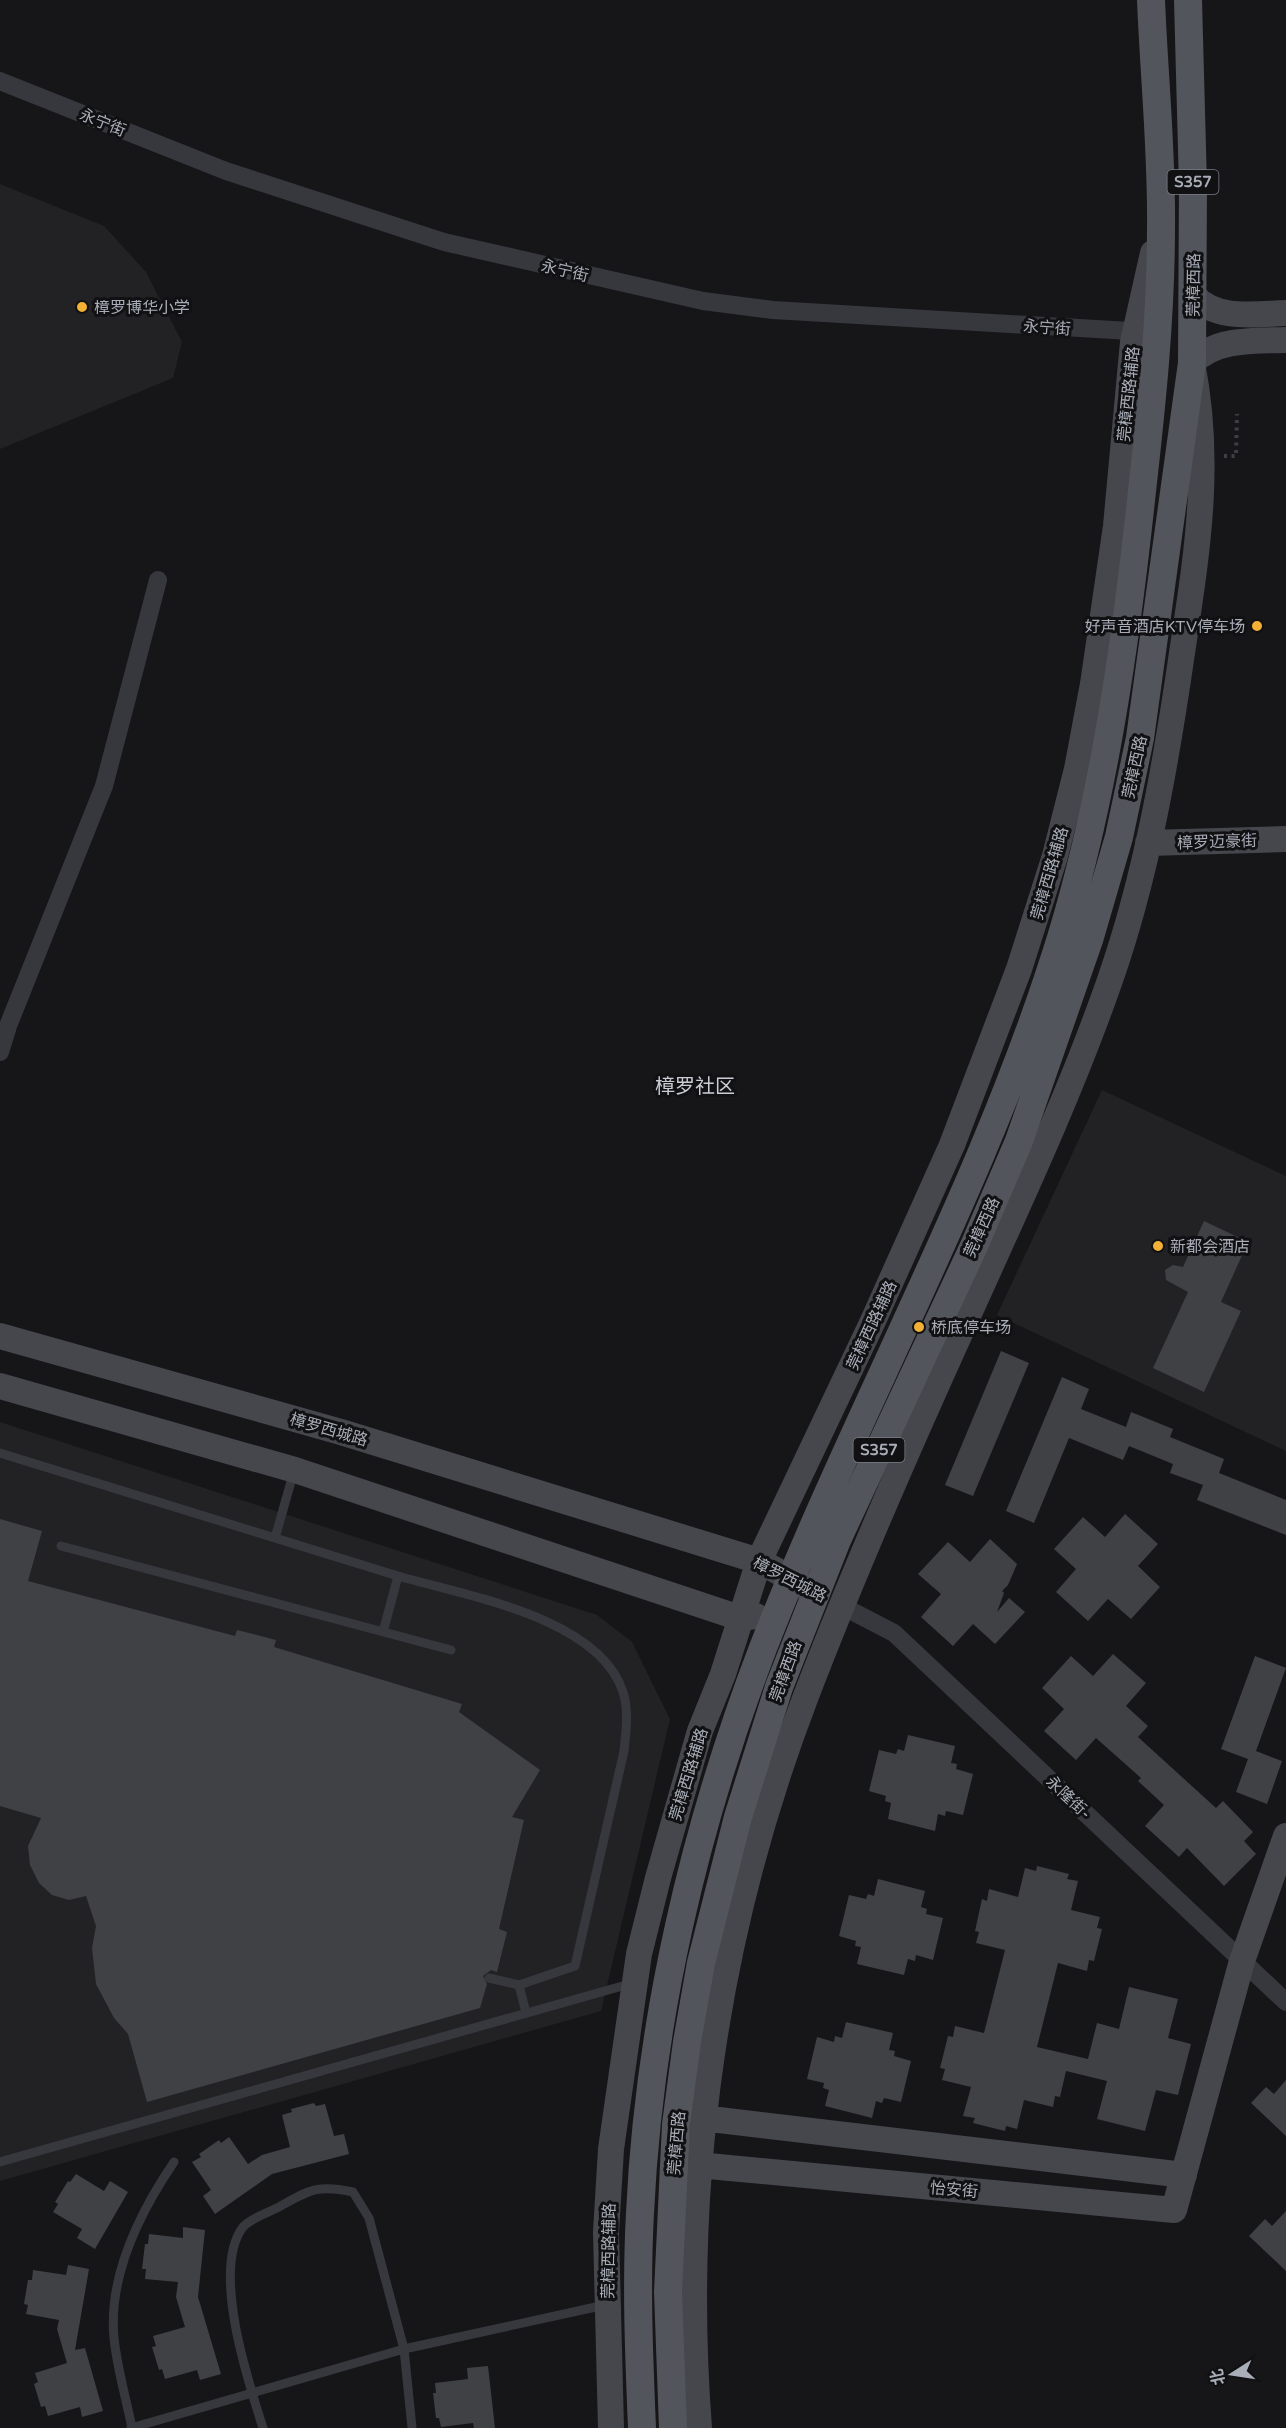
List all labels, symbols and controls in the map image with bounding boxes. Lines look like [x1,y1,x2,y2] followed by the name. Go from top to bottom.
[77,105,129,141] street label: 永宁街
[1168,170,1218,194] road number: S357
[1183,253,1205,317] street label: 莞樟西路
[539,256,590,286] street label: 永宁街
[94,298,190,318] place label: 樟罗博华小学
[75,300,89,314] marker: 樟罗博华小学
[1022,316,1072,340] street label: 永宁街
[1114,345,1144,443] street label: 莞樟西路辅路
[1085,617,1245,637] place label: 好声音酒店KTV停车场
[1250,619,1264,633] marker: 好声音酒店KTV停车场
[1119,734,1151,801] street label: 莞樟西路
[1027,824,1073,922] street label: 莞樟西路辅路
[1177,831,1257,853] street label: 樟罗迈豪街
[655,1075,735,1099] district label: 樟罗社区
[960,1194,1004,1261] street label: 莞樟西路
[1170,1237,1250,1257] place label: 新都会酒店
[1151,1239,1165,1253] marker: 新都会酒店
[843,1278,901,1373] street label: 莞樟西路辅路
[931,1318,1011,1338] place label: 桥底停车场
[912,1320,926,1334] marker: 桥底停车场
[288,1409,370,1451] street label: 樟罗西城路
[854,1438,904,1462] road number: S357
[749,1553,830,1607] street label: 樟罗西城路
[766,1638,806,1705] street label: 莞樟西路
[665,1725,713,1823] street label: 莞樟西路辅路
[1042,1772,1095,1824] street label: 永隆街-
[664,2110,690,2176] street label: 莞樟西路
[929,2178,979,2202] street label: 怡安街
[598,2203,620,2299] street label: 莞樟西路辅路
[1202,2344,1262,2404] north arrow
[1207,2367,1230,2387] text: 北

